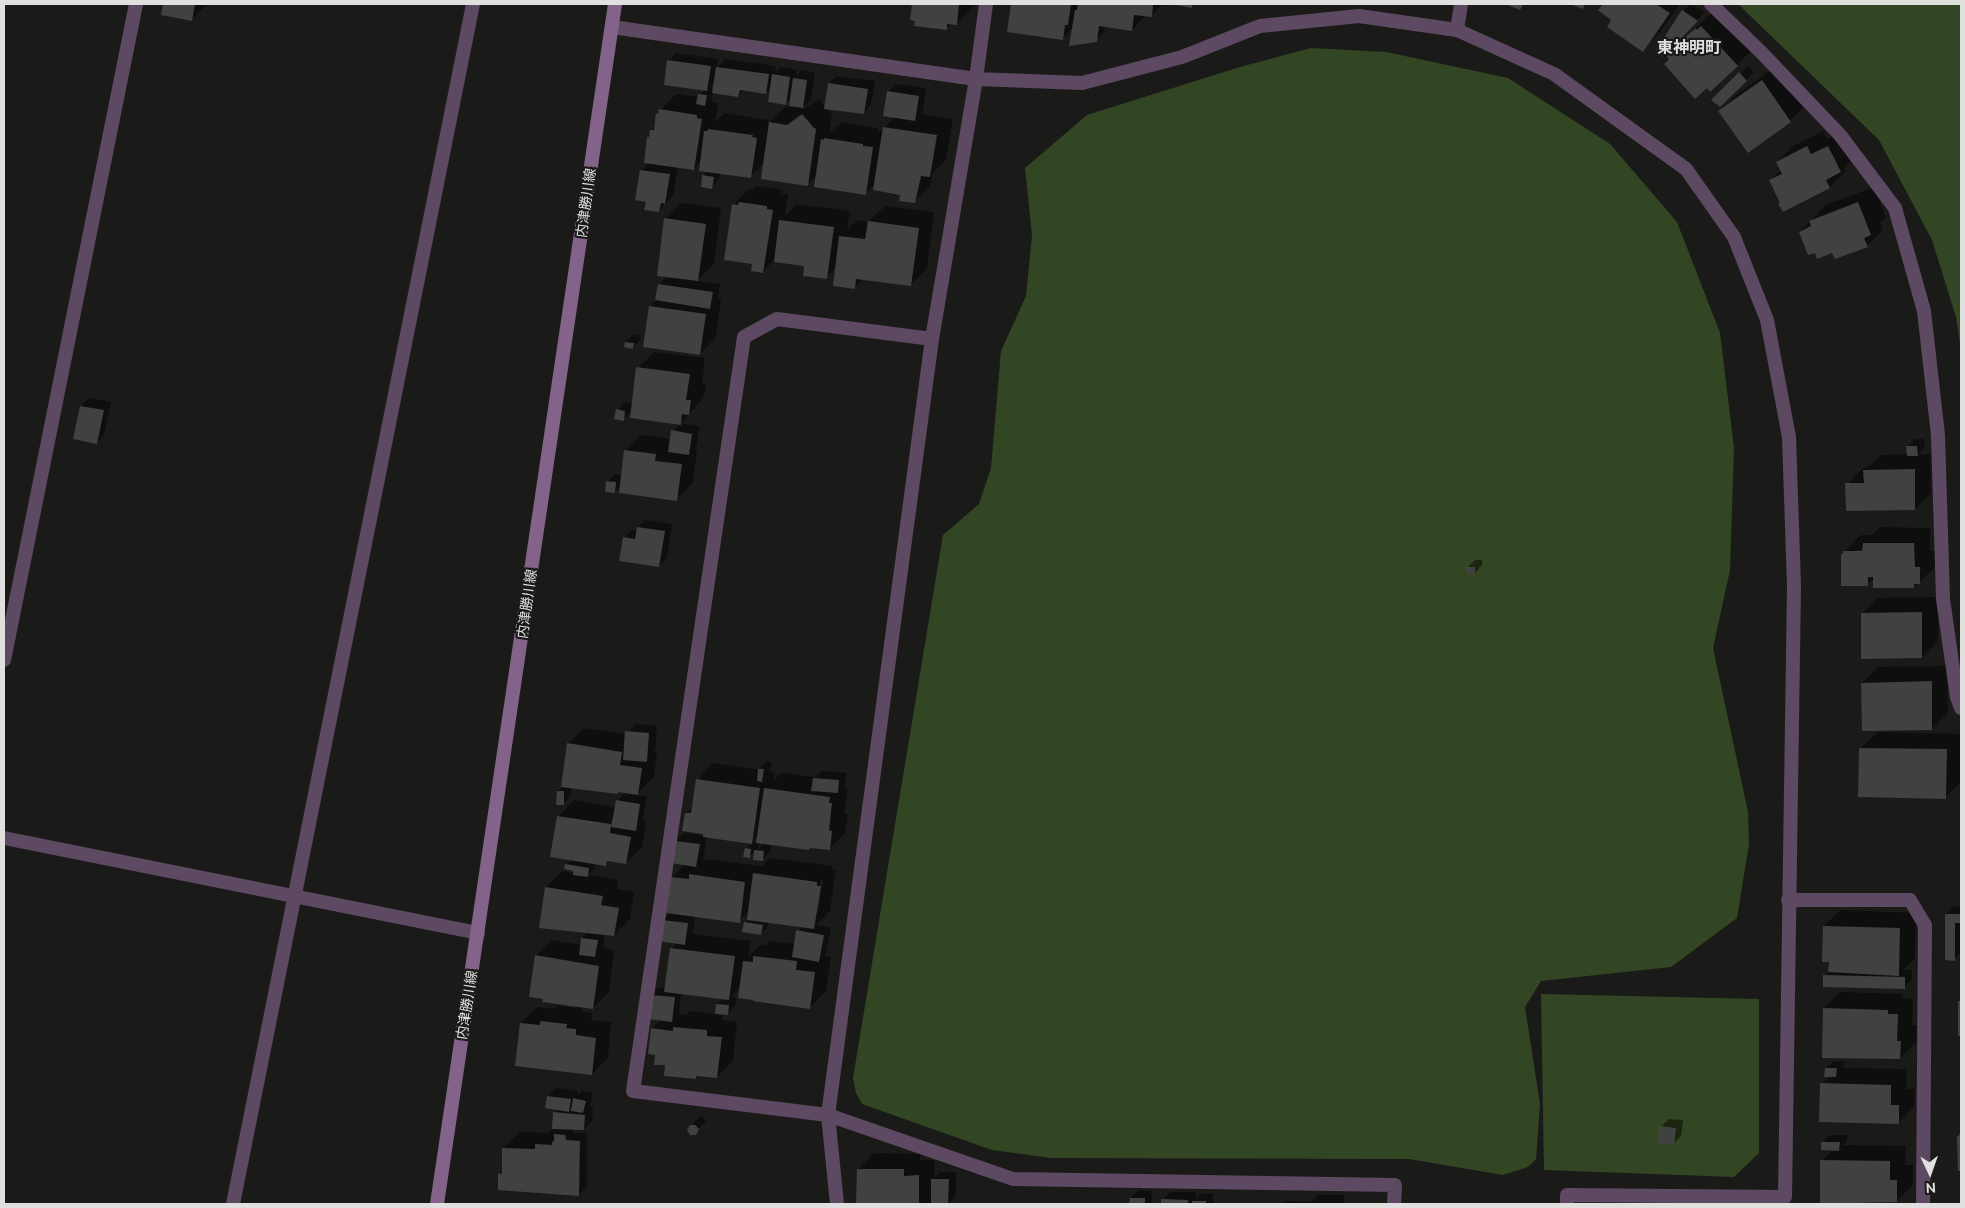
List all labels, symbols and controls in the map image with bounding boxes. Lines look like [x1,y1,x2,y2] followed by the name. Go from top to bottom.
[1657,38,1721,58] district label: 東神明町
[573,167,599,239] street label: 内津勝川線
[514,568,540,640] street label: 内津勝川線
[453,969,481,1041] street label: 内津勝川線
[1905,1148,1955,1198] north arrow
[1925,1180,1936,1196] text: N

